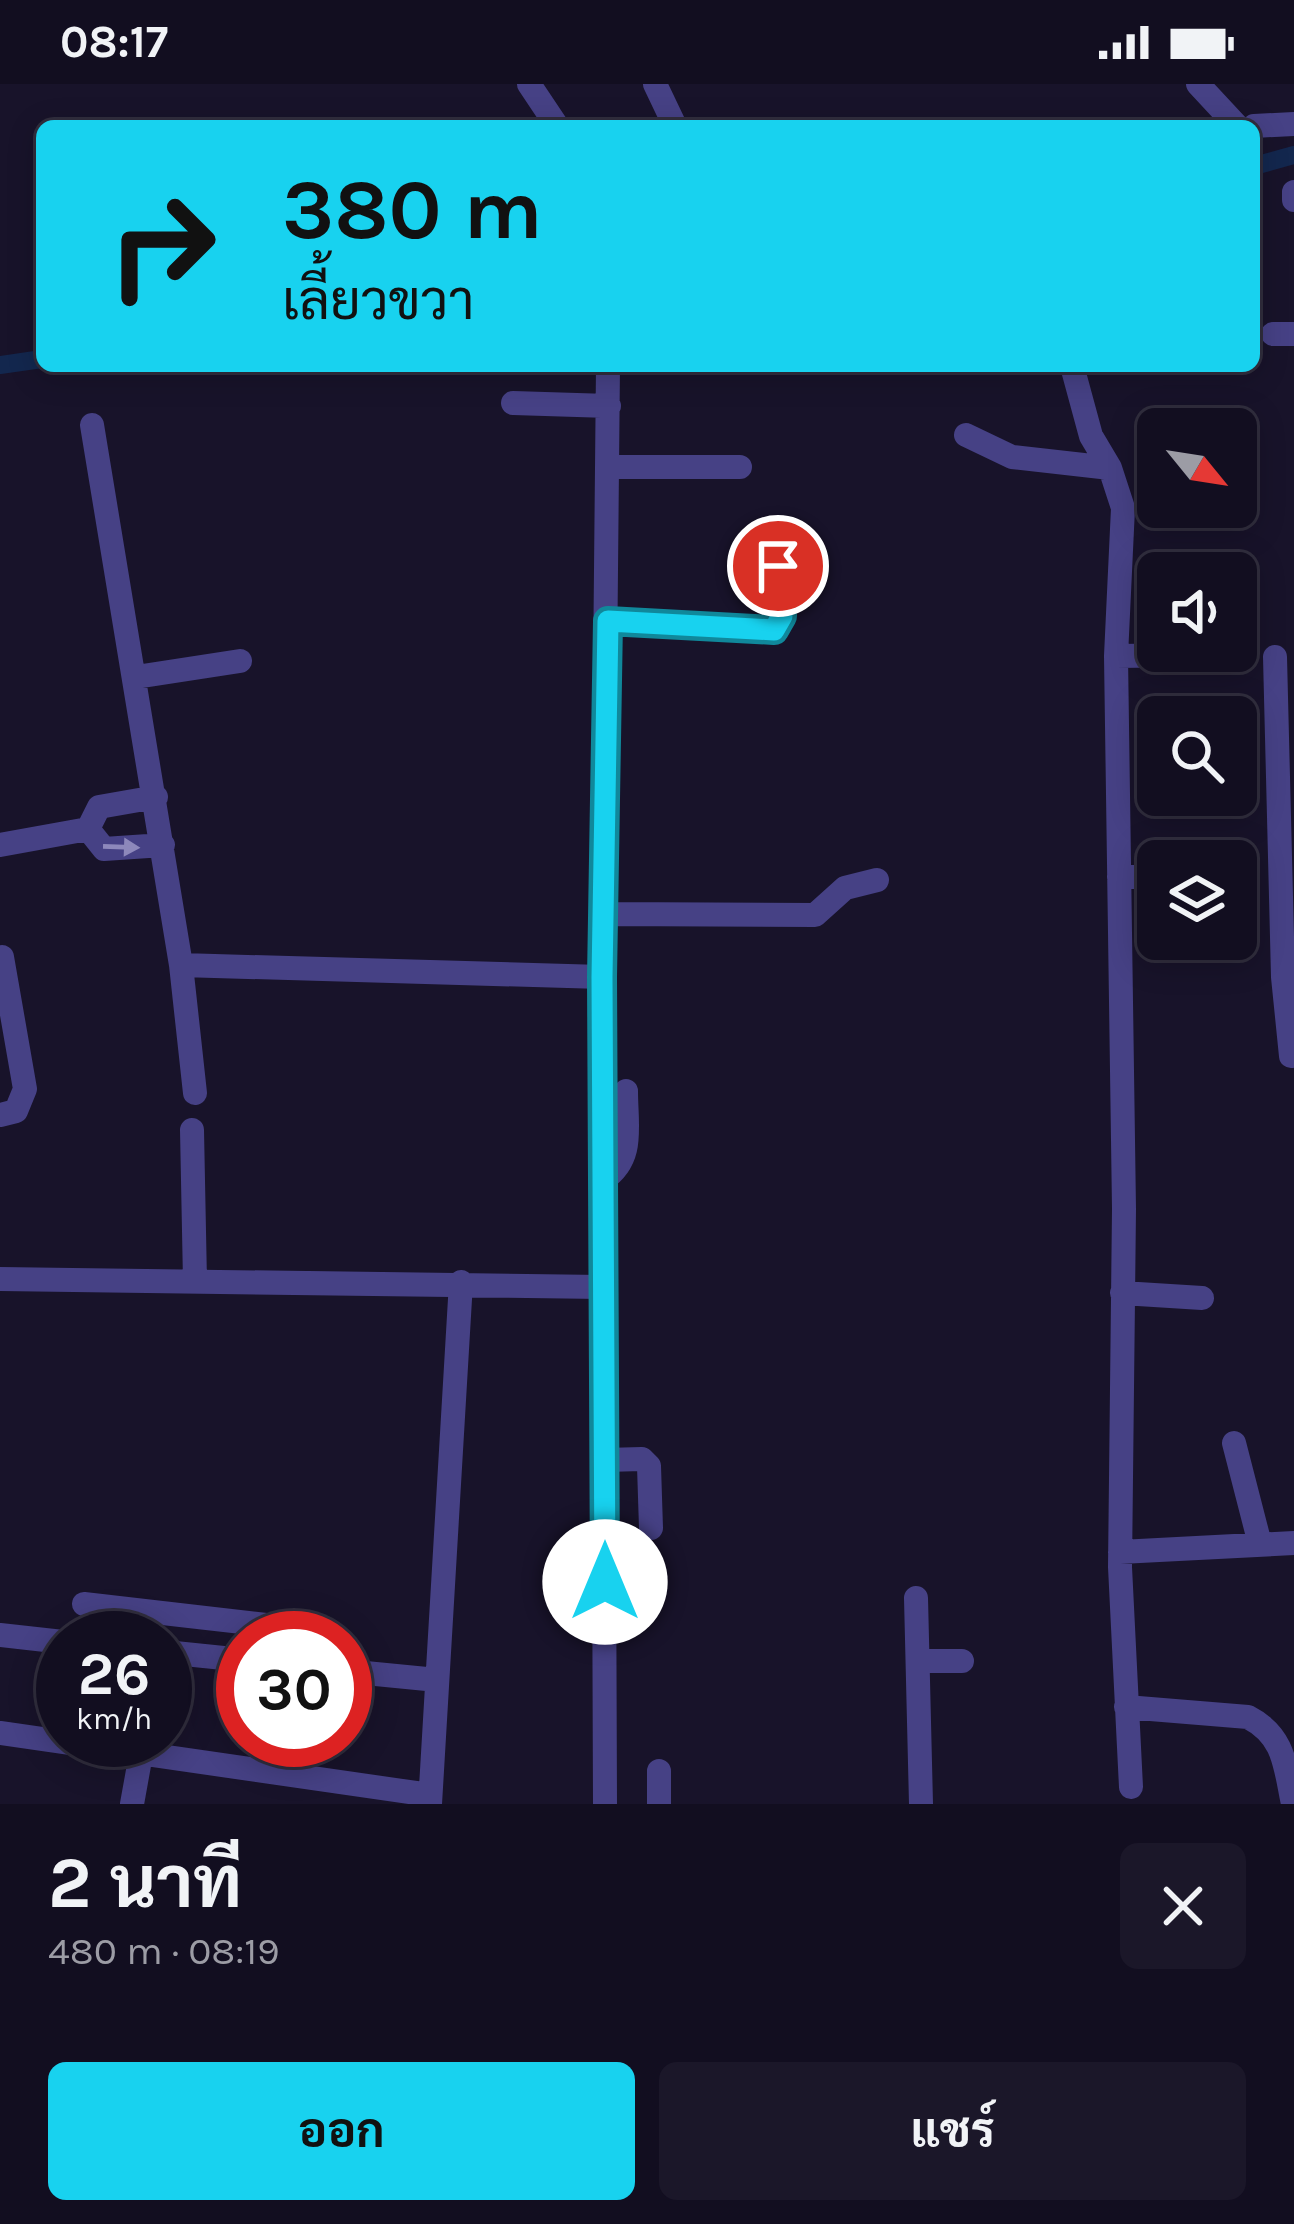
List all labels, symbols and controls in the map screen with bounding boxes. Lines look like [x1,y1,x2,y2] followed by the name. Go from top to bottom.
[60,16,168,68] text: 08:17
[282,161,543,259] text: 380 m
[84,168,240,324] icon: right
[282,269,475,333] text: เลี้ยวขวา
[1137,408,1257,528] north arrow
[1137,408,1257,960] map controls
[727,515,829,617] pin
[745,533,811,599] icon: arrive
[1137,552,1257,672] button: sound
[1137,696,1257,816] button: search
[102,838,140,857] one-way arrow
[1137,840,1257,960] button: layers
[542,1519,668,1645] position arrow
[216,1611,372,1767] speed limit sign: 30
[78,1639,150,1709] text: 26
[76,1701,152,1737] text: km/h
[48,1841,242,1925] text: 2 นาที
[1120,1843,1246,1969] button: close
[48,1928,280,1974] text: 480 m · 08:19
[48,2062,635,2200] button: ออก
[659,2062,1246,2200] button: แชร์

